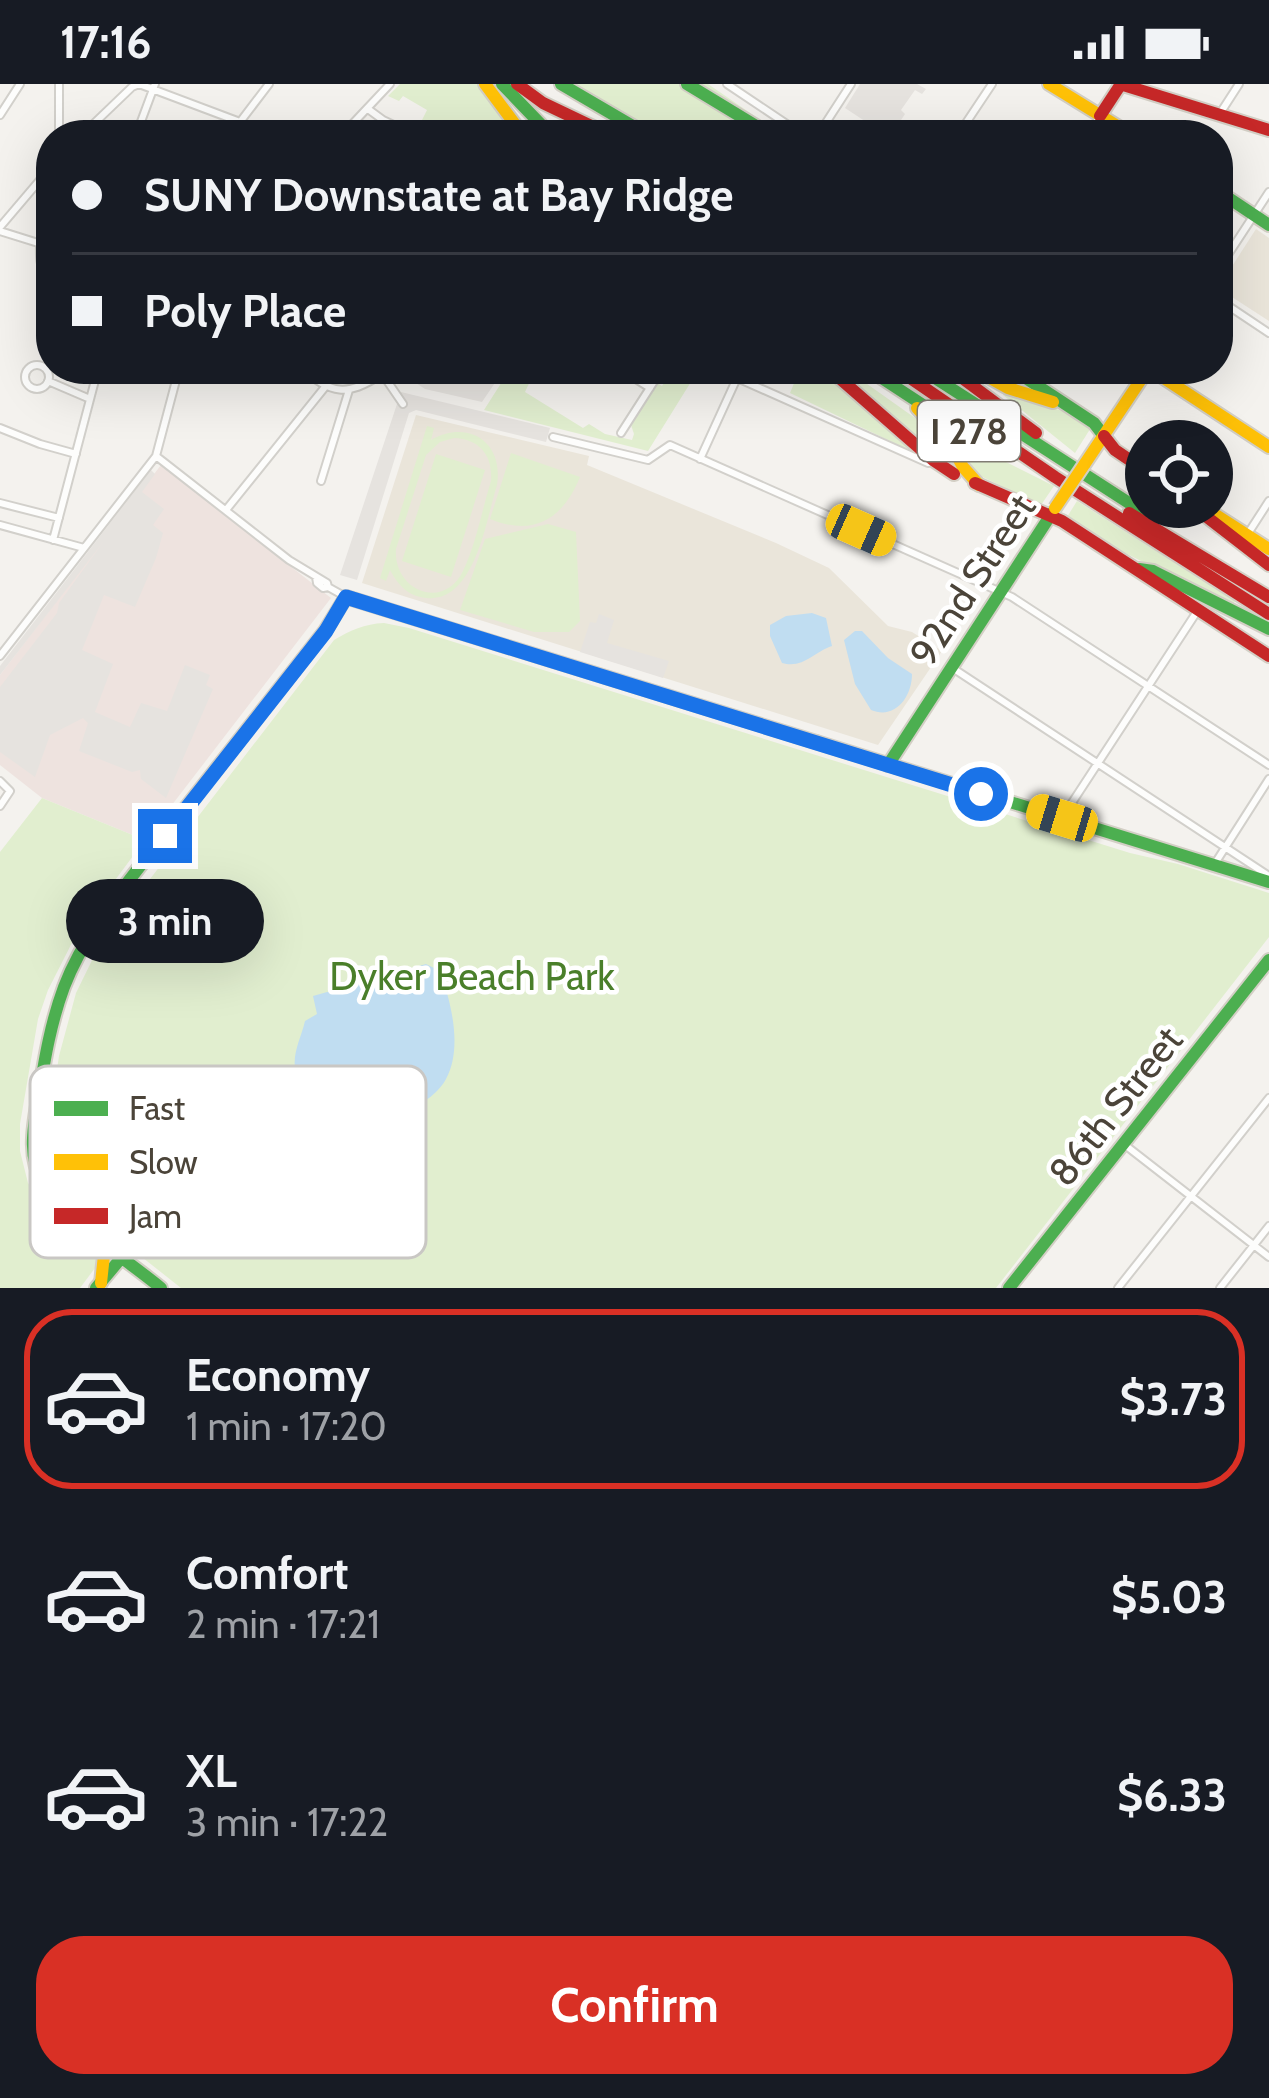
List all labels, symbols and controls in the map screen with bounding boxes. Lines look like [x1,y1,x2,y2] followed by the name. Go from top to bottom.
[60,15,151,69] text: 17:16
[144,168,733,222] text: SUNY Downstate at Bay Ridge
[144,284,346,338] text: Poly Place
[918,401,1020,461] road number: I 278
[1125,420,1233,528] map controls
[1125,420,1233,528] button: locate
[899,485,1045,675] street label: 92nd Street
[821,499,901,561] car
[954,767,1008,821] route start
[1022,790,1102,846] car
[138,809,192,863] route end
[66,878,264,962] callout: 3 min
[118,897,212,945] text: 3 min
[329,952,615,1000] park label: Dyker Beach Park
[1038,1017,1192,1195] street label: 86th Street
[30,1066,426,1258] legend
[129,1088,185,1128] text: Fast
[129,1142,198,1182] text: Slow
[128,1196,182,1236] text: Jam
[42,1345,150,1453] icon: car
[186,1348,370,1402] text: Economy
[1119,1372,1227,1426] text: $3.73
[186,1402,387,1450] text: 1 min · 17:20
[42,1543,150,1651] icon: car
[186,1546,349,1600] text: Comfort
[1111,1570,1227,1624] text: $5.03
[186,1600,380,1648] text: 2 min · 17:21
[42,1741,150,1849] icon: car
[186,1744,237,1798] text: XL
[1117,1768,1227,1822] text: $6.33
[186,1798,388,1846] text: 3 min · 17:22
[36,1936,1233,2074] button: Confirm

